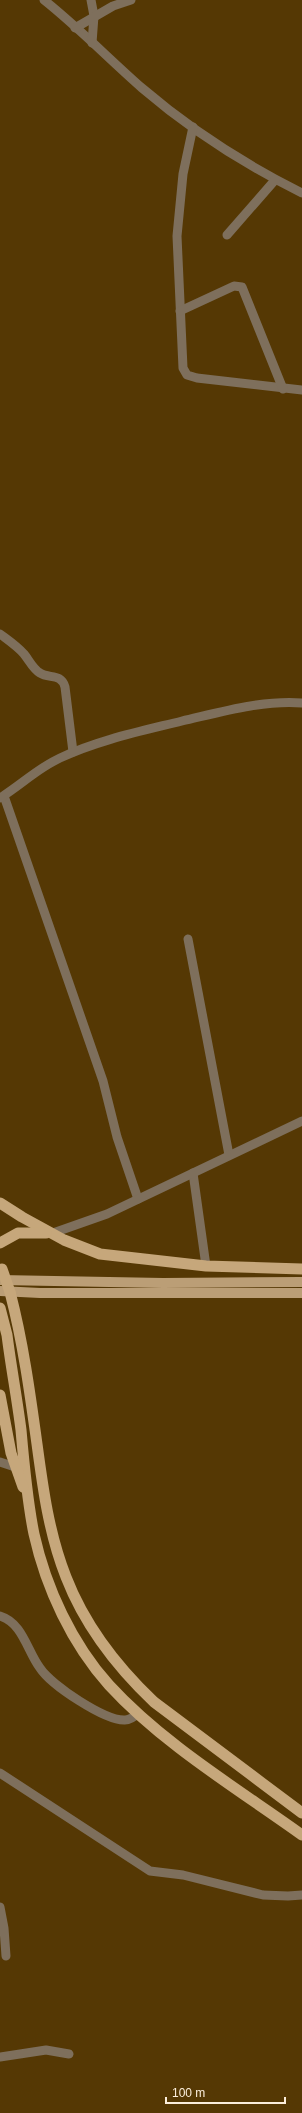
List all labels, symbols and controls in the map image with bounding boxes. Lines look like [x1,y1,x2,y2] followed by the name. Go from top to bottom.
[166,2079,285,2105] scale bar
[172,2086,205,2100] text: 100 m

